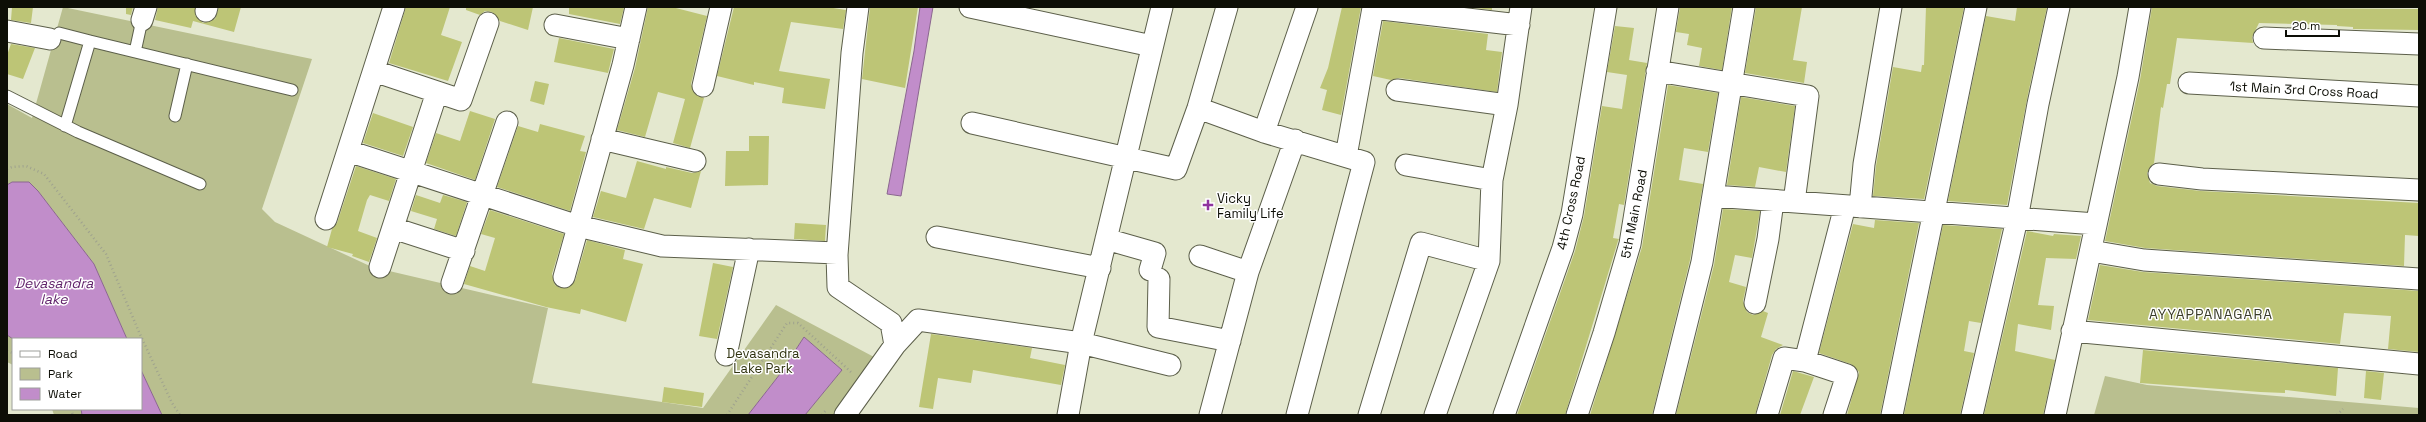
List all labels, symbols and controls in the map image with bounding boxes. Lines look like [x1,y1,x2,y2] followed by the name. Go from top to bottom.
[2286,12,2339,38] scale bar
[2292,18,2320,34] text: 20 m
[2229,78,2379,102] street label: 1st Main 3rd Cross Road
[1553,155,1589,251] street label: 4th Cross Road
[1617,168,1651,260] street label: 5th Main Road
[1217,190,1284,222] place label: Vicky Family Life
[1202,199,1214,211] marker: Vicky Family Life
[15,274,94,308] water label: Devasandra lake
[2149,305,2273,323] district label: AYYAPPANAGARA
[12,338,142,410] legend
[726,345,800,377] park label: Devasandra Lake Park
[48,346,77,362] text: Road
[48,366,73,382] text: Park
[48,386,82,402] text: Water

